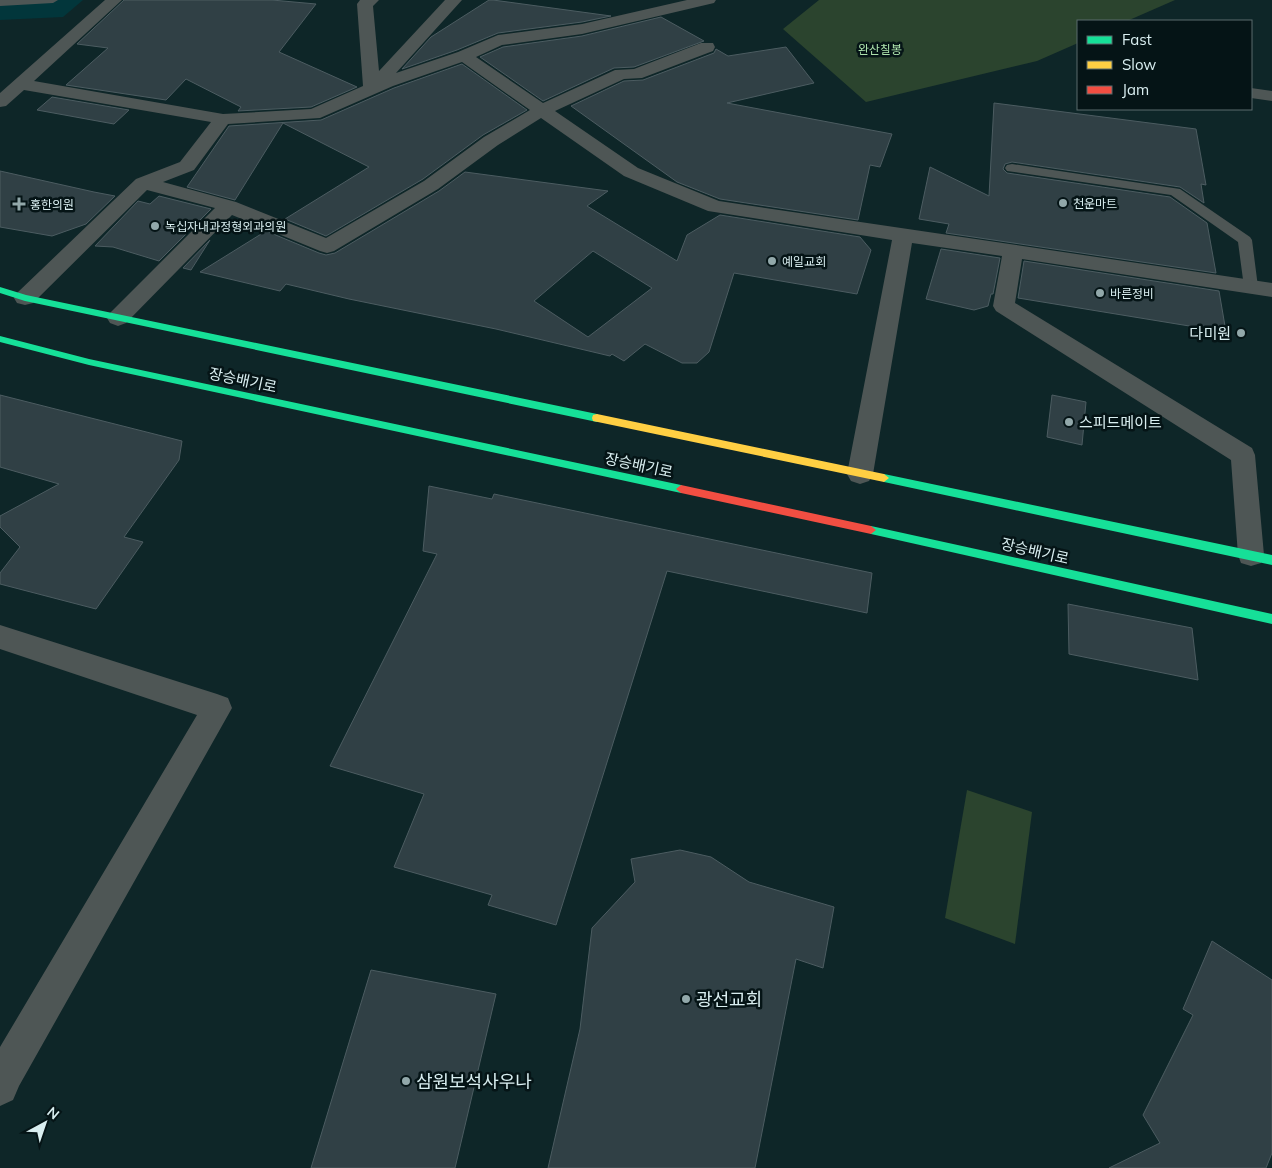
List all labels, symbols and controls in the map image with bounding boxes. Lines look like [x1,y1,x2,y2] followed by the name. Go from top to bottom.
[1077,20,1252,110] legend
[1122,30,1152,49] text: Fast
[858,42,902,57] park label: 완산칠봉
[1122,55,1156,74] text: Slow
[1122,80,1149,99] text: Jam
[1073,196,1117,211] place label: 천운마트
[12,197,26,211] marker: 홍한의원
[30,197,74,212] place label: 홍한의원
[1057,197,1069,209] marker: 천운마트
[165,219,286,234] place label: 녹십자내과정형외과의원
[149,220,161,232] marker: 녹십자내과정형외과의원
[782,254,826,269] place label: 예일교회
[766,255,778,267] marker: 예일교회
[1110,286,1154,301] place label: 바른정비
[1094,287,1106,299] marker: 바른정비
[1190,324,1231,343] place label: 다미원
[1235,327,1247,339] marker: 다미원
[207,364,279,396] street label: 장승배기로
[1079,413,1162,432] place label: 스피드메이트
[1063,416,1075,428] marker: 스피드메이트
[603,449,675,481] street label: 장승배기로
[999,534,1071,568] street label: 장승배기로
[696,988,762,1011] place label: 광선교회
[680,993,692,1005] marker: 광선교회
[416,1070,532,1093] place label: 삼원보석사우나
[400,1075,412,1087] marker: 삼원보석사우나
[20,1098,70,1148] north arrow
[44,1103,63,1123] text: N

